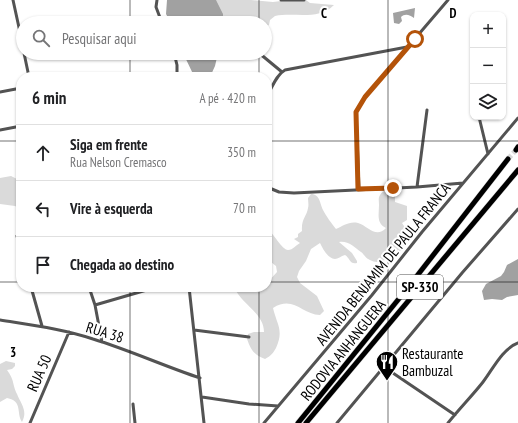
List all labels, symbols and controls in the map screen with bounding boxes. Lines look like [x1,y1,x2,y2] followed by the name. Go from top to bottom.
[321,5,327,22] text: C
[450,5,457,22] text: D
[470,12,506,120] map controls
[470,12,506,48] button: +
[16,16,272,60] search box
[30,27,52,49] icon: search
[62,29,136,48] text: Pesquisar aqui
[406,30,424,48] route start
[470,48,506,84] button: −
[470,84,506,120] button: layers
[32,87,66,109] text: 6 min
[199,90,256,107] text: A pé · 420 m
[70,135,148,154] text: Siga em frente
[32,142,54,164] icon: ahead
[227,144,256,161] text: 350 m
[70,154,167,171] text: Rua Nelson Cremasco
[312,178,455,349] street label: AVENIDA BENJAMIM DE PAULA FRANCA
[384,179,402,197] route end
[32,198,54,220] icon: left
[70,199,153,218] text: Vire à esquerda
[233,200,256,217] text: 70 m
[32,254,54,276] icon: arrive
[70,255,174,274] text: Chegada ao destino
[397,275,443,299] road number: SP-330
[296,295,390,404] street label: RODOVIA ANHANGUERA
[84,317,126,347] street label: RUA 38
[10,344,16,361] text: 3
[402,344,463,380] place label: Restaurante Bambuzal
[374,349,400,382] restaurant icon: Restaurante Bambuzal
[23,351,56,394] street label: RUA 50

